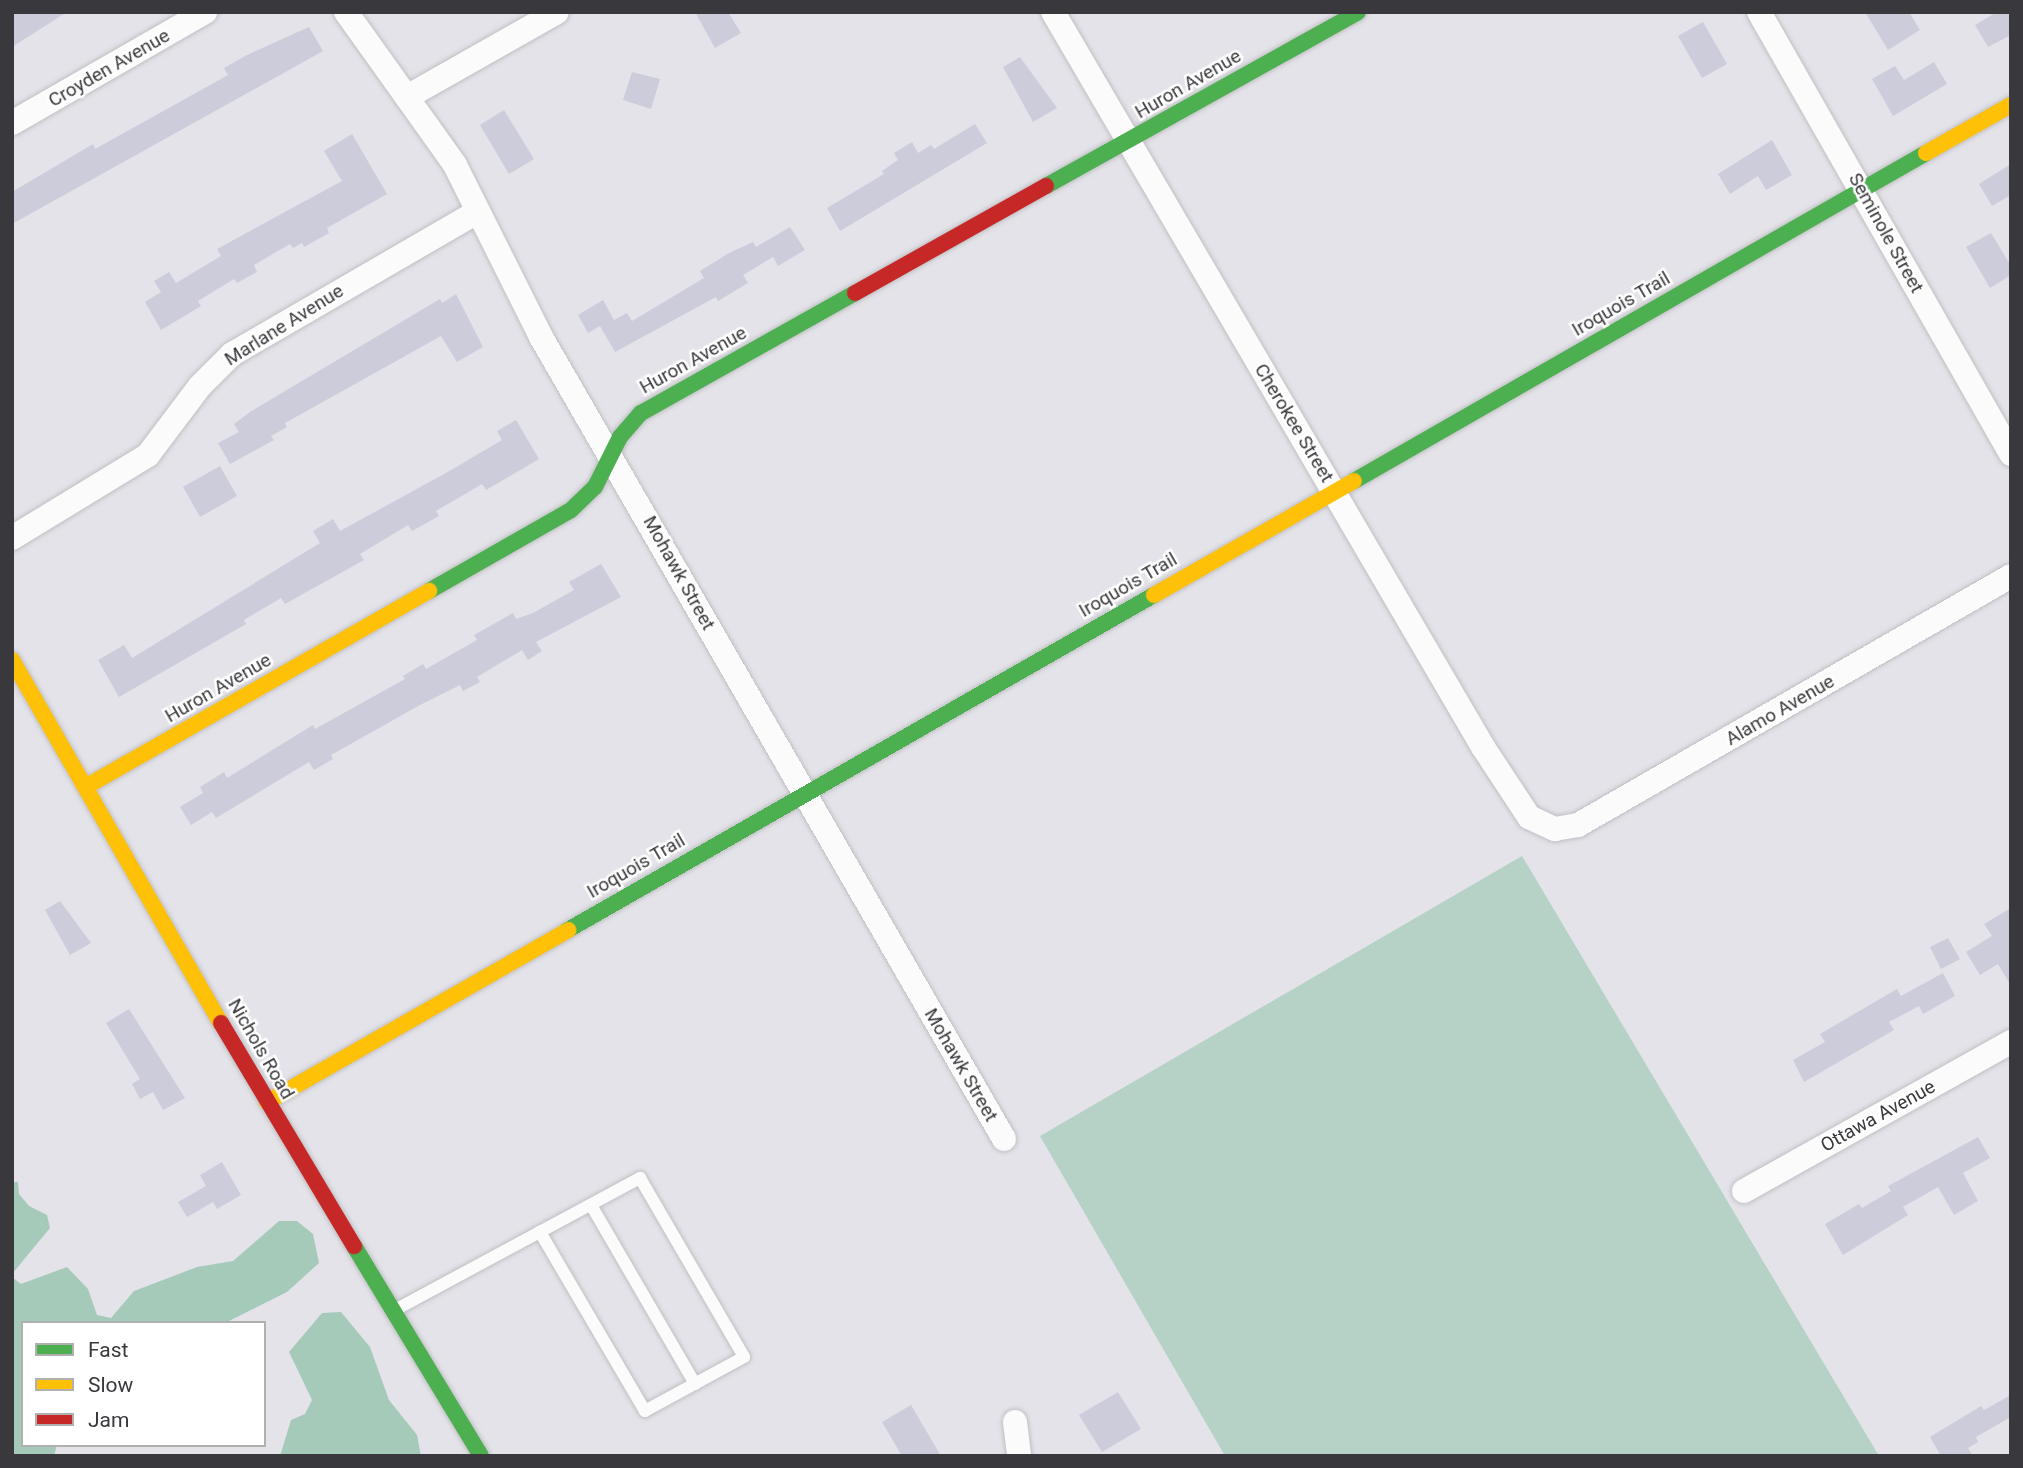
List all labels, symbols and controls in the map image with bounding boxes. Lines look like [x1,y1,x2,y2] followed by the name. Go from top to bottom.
[44,24,174,112] street label: Croyden Avenue
[1131,45,1245,123] street label: Huron Avenue
[1844,169,1928,297] street label: Seminole Street
[1568,267,1674,341] street label: Iroquois Trail
[220,279,348,371] street label: Marlane Avenue
[636,321,750,399] street label: Huron Avenue
[1250,360,1338,486] street label: Cherokee Street
[638,512,720,634] street label: Mohawk Street
[1075,548,1181,622] street label: Iroquois Trail
[161,649,275,727] street label: Huron Avenue
[1722,670,1838,750] street label: Alamo Avenue
[583,829,689,903] street label: Iroquois Trail
[223,995,299,1103] street label: Nichols Road
[919,1004,1003,1126] street label: Mohawk Street
[1817,1075,1939,1157] street label: Ottawa Avenue
[21,1321,266,1447] legend
[88,1338,128,1362] text: Fast
[88,1373,133,1397] text: Slow
[88,1408,129,1432] text: Jam

